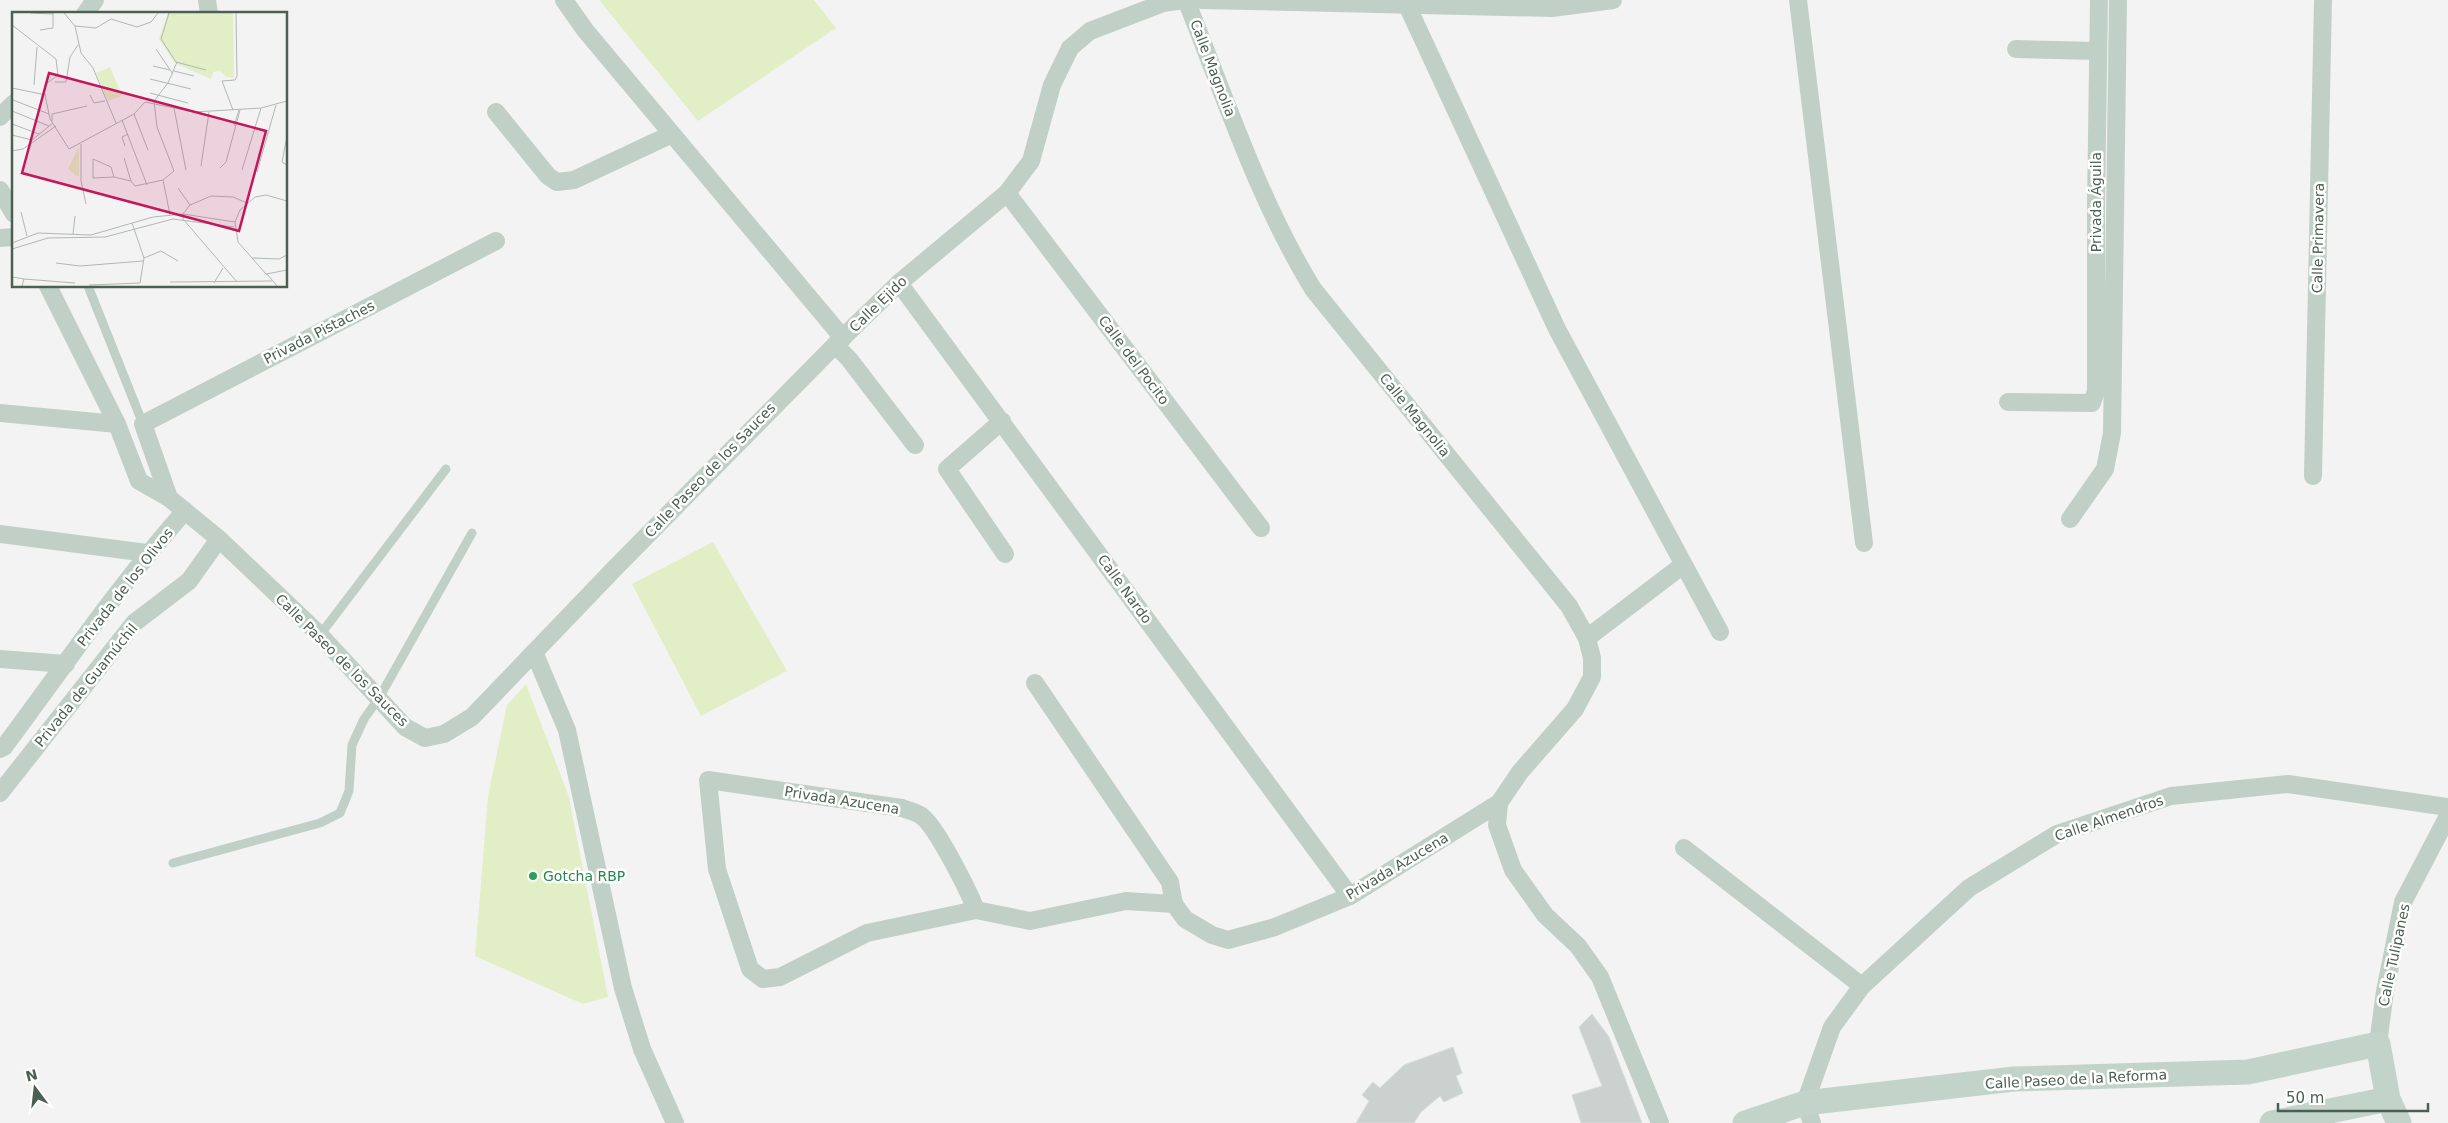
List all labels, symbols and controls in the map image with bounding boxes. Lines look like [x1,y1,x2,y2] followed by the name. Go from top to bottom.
[12,12,288,288] inset map
[1187,17,1239,119] street label: Calle Magnolia
[2088,152,2104,252] street label: Privada Águila
[2309,183,2327,293] street label: Calle Primavera
[846,273,910,335] street label: Calle Ejido
[261,297,377,367] street label: Privada Pistaches
[1095,312,1173,408] street label: Calle del Pocito
[1377,370,1453,460] street label: Calle Magnolia
[642,399,778,541] street label: Calle Paseo de los Sauces
[74,525,176,649] street label: Privada de los Olivos
[1095,551,1155,627] street label: Calle Nardo
[272,590,412,730] street label: Calle Paseo de los Sauces
[31,620,141,750] street label: Privada de Guamúchil
[783,783,901,817] street label: Privada Azucena
[2053,792,2165,844] street label: Calle Almendros
[1343,829,1451,903] street label: Privada Azucena
[543,868,625,884] place label: Gotcha RBP
[527,870,539,882] marker: Gotcha RBP
[2375,902,2413,1008] street label: Calle Tulipanes
[10,1063,60,1113] north arrow
[24,1066,39,1085] text: N
[1985,1066,2167,1092] street label: Calle Paseo de la Reforma
[2278,1080,2428,1112] scale bar
[2286,1089,2324,1107] text: 50 m

